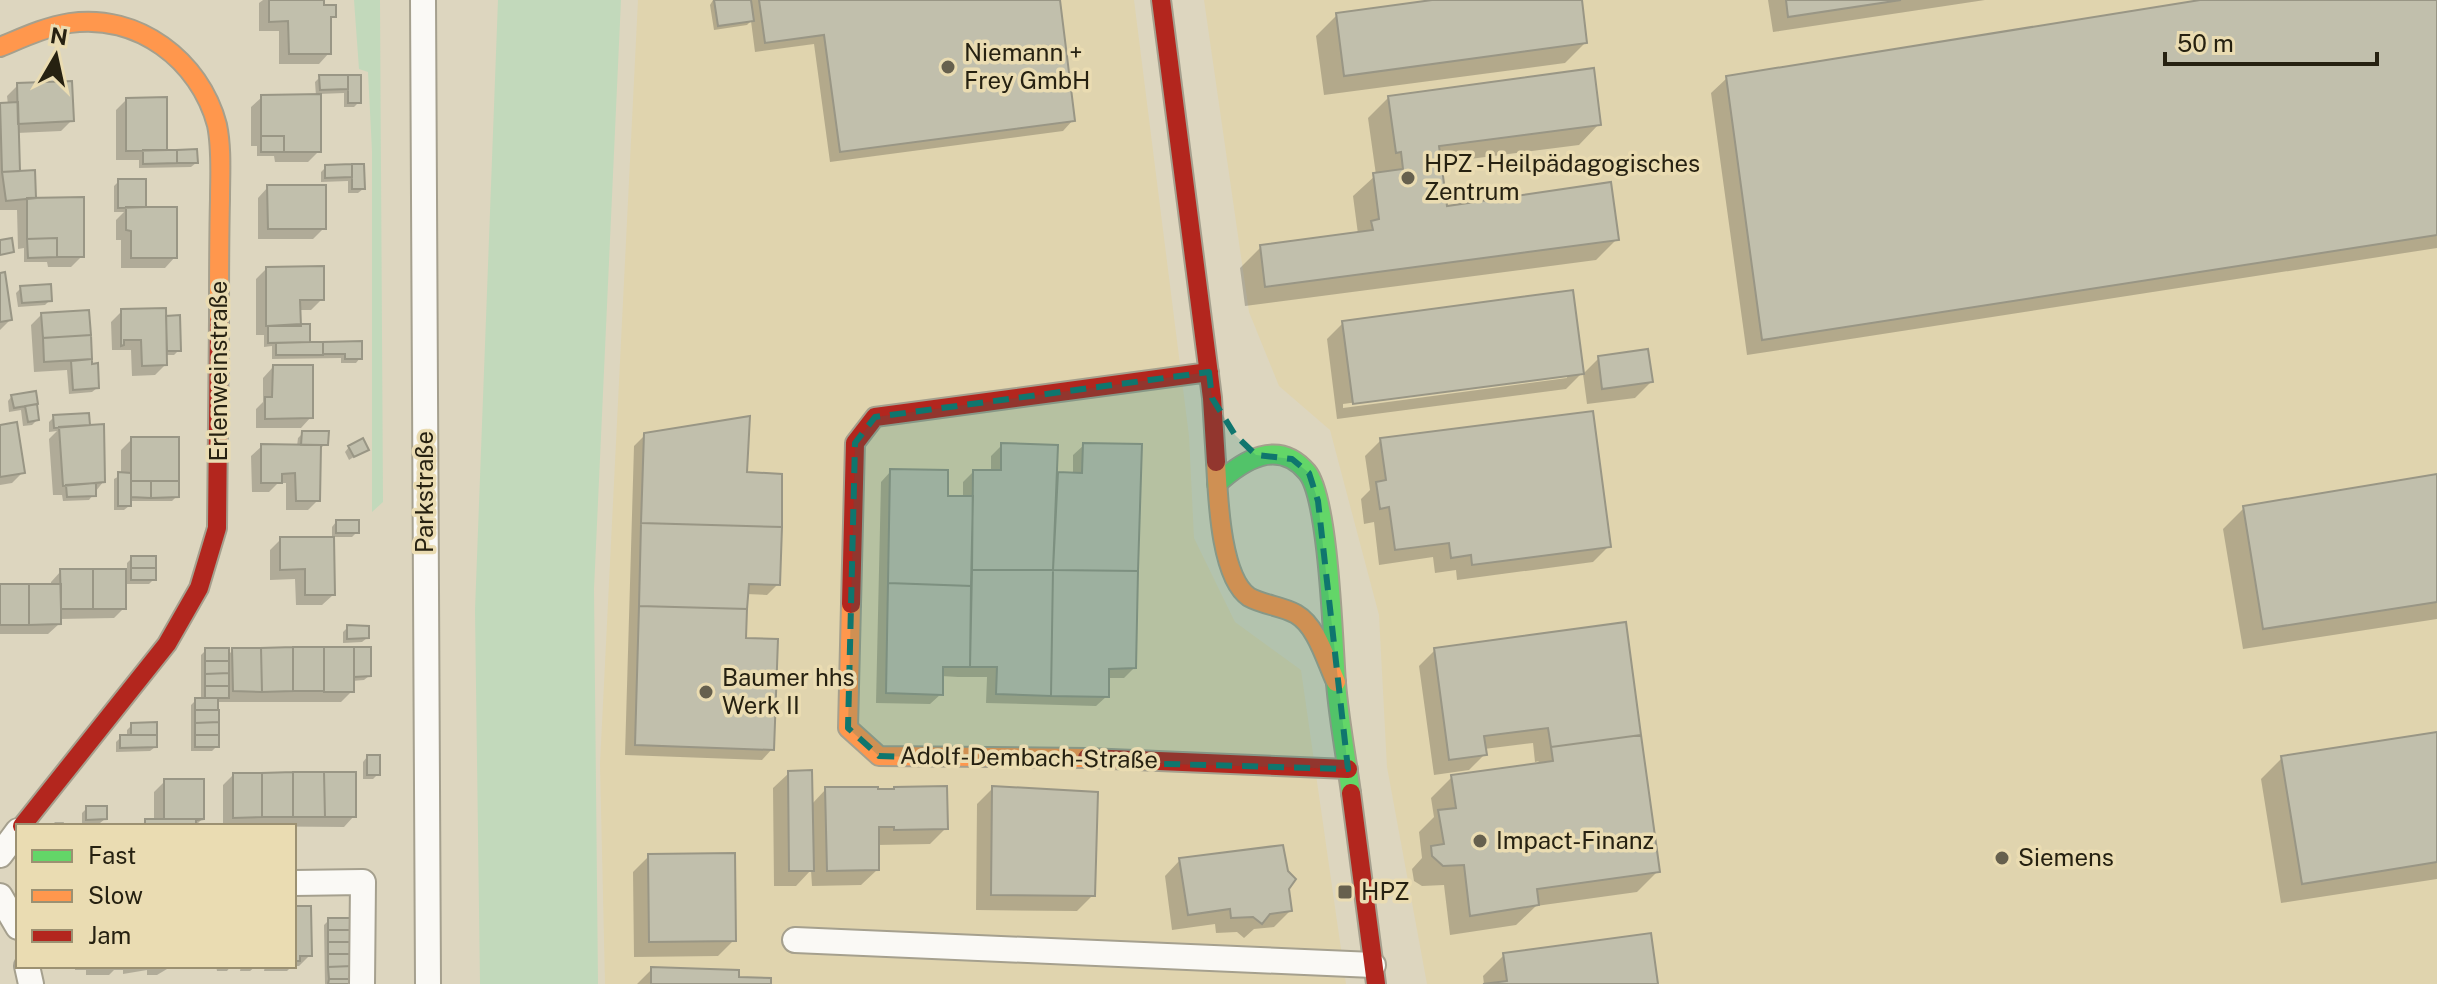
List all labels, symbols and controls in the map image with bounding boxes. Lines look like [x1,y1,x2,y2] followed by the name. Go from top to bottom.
[16,16,96,96] north arrow
[2165,16,2377,66] scale bar
[49,22,70,50] text: N
[2177,29,2234,57] text: 50 m
[964,38,1090,94] place label: Niemann + Frey GmbH
[939,58,957,76] marker: Niemann + Frey GmbH
[1424,149,1700,205] place label: HPZ - Heilpädagogisches Zentrum
[1399,169,1417,187] marker: HPZ - Heilpädagogisches Zentrum
[204,281,232,461] street label: Erlenweinstraße
[410,431,438,553] street label: Parkstraße
[722,663,855,719] place label: Baumer hhs Werk II
[697,683,715,701] marker: Baumer hhs Werk II
[900,741,1158,773] street label: Adolf-Dembach-Straße
[16,824,296,968] legend
[1496,826,1654,854] place label: Impact-Finanz
[1471,832,1489,850] marker: Impact-Finanz
[88,841,136,869] text: Fast
[2018,843,2114,871] place label: Siemens
[1993,849,2011,867] marker: Siemens
[1361,877,1410,905] place label: HPZ
[88,881,143,909] text: Slow
[1336,883,1354,901] marker: HPZ
[88,921,131,949] text: Jam

